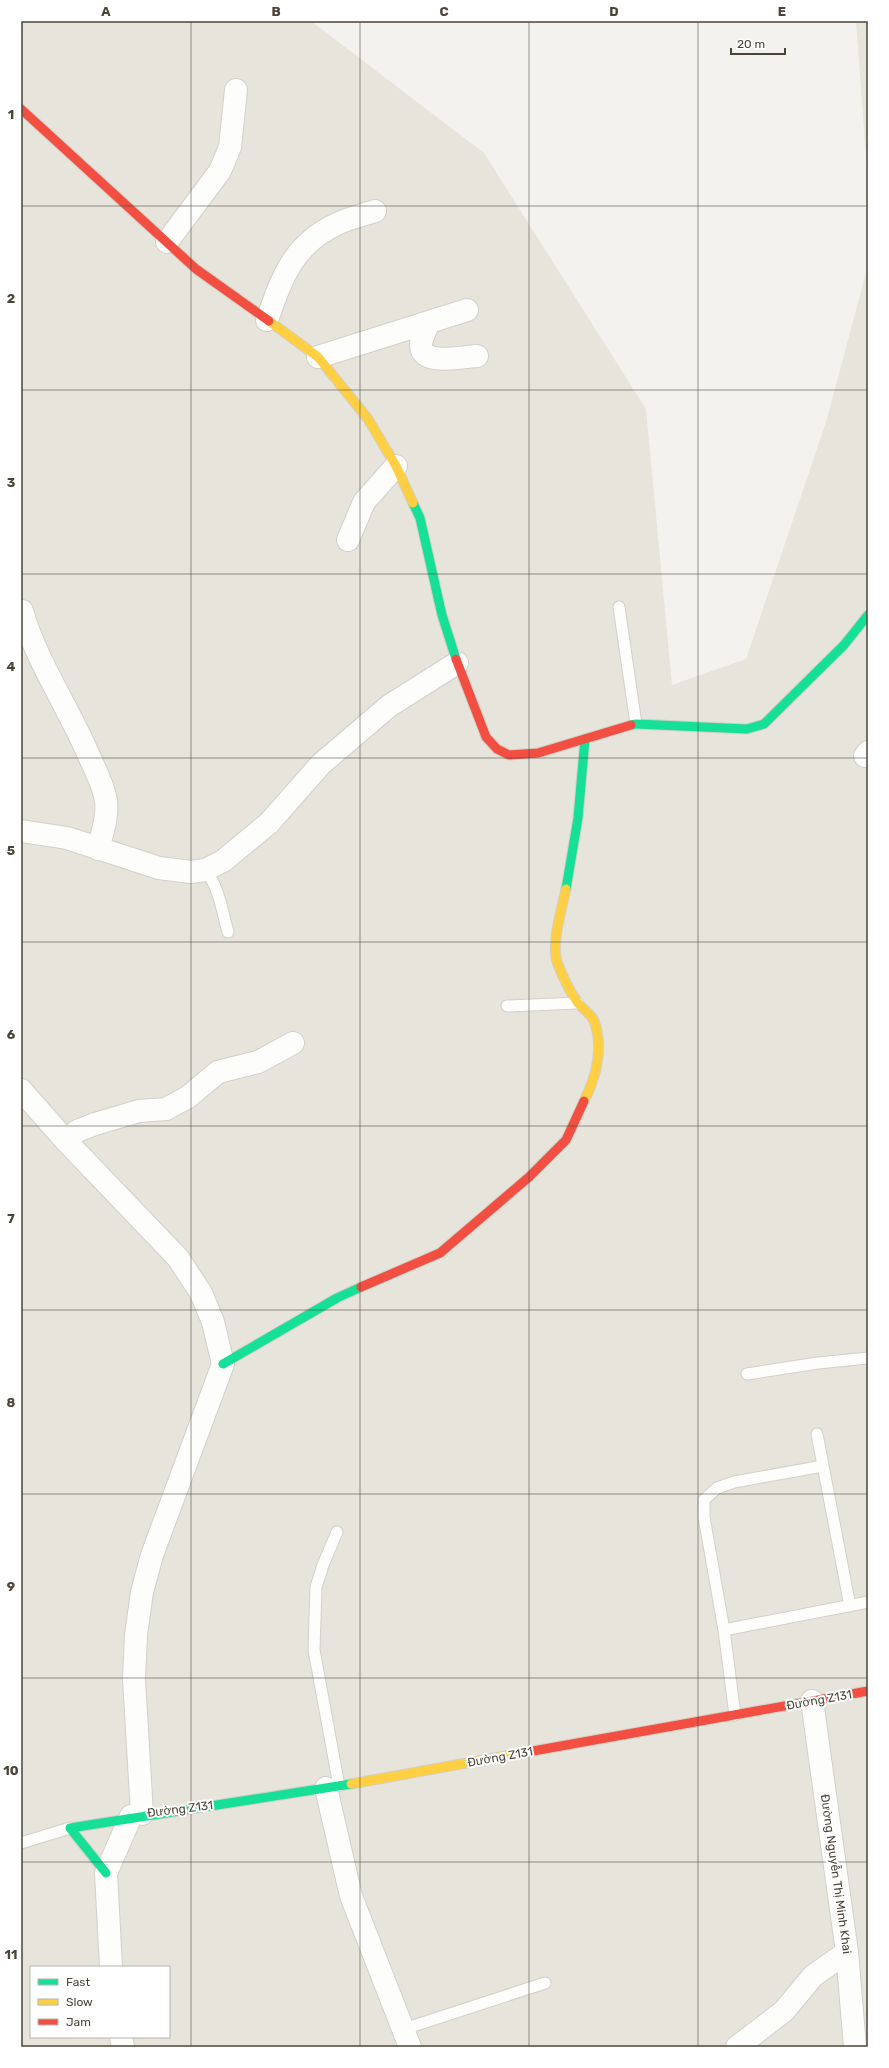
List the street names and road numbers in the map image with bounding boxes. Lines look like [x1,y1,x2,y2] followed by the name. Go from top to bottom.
[785,1687,853,1713] street label: Đường Z131
[466,1744,534,1770] street label: Đường Z131
[818,1793,854,1955] street label: Đường Nguyễn Thị Minh Khai
[146,1798,214,1820] street label: Đường Z131

